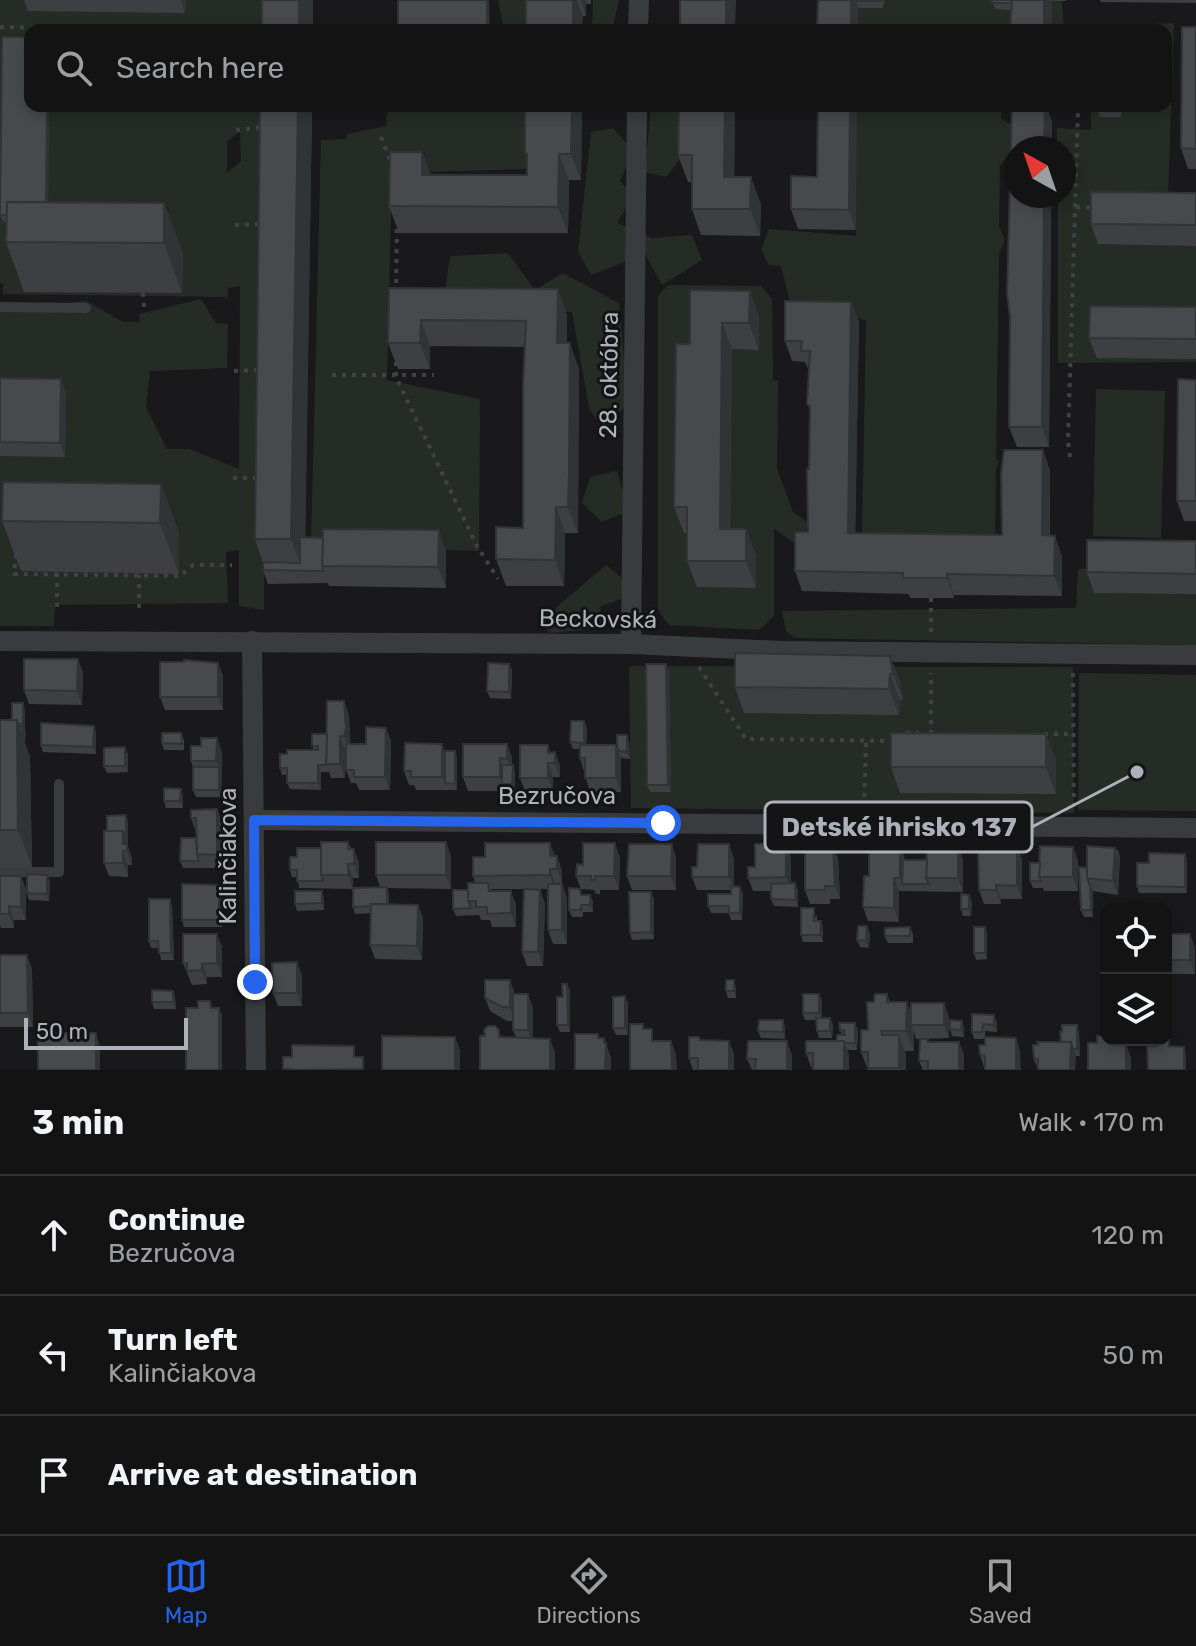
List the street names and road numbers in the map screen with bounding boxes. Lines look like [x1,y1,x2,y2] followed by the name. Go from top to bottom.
[594,311,624,439] street label: 28. októbra
[539,604,657,634] street label: Beckovská
[498,782,616,810] street label: Bezručova
[214,787,242,925] street label: Kalinčiakova

